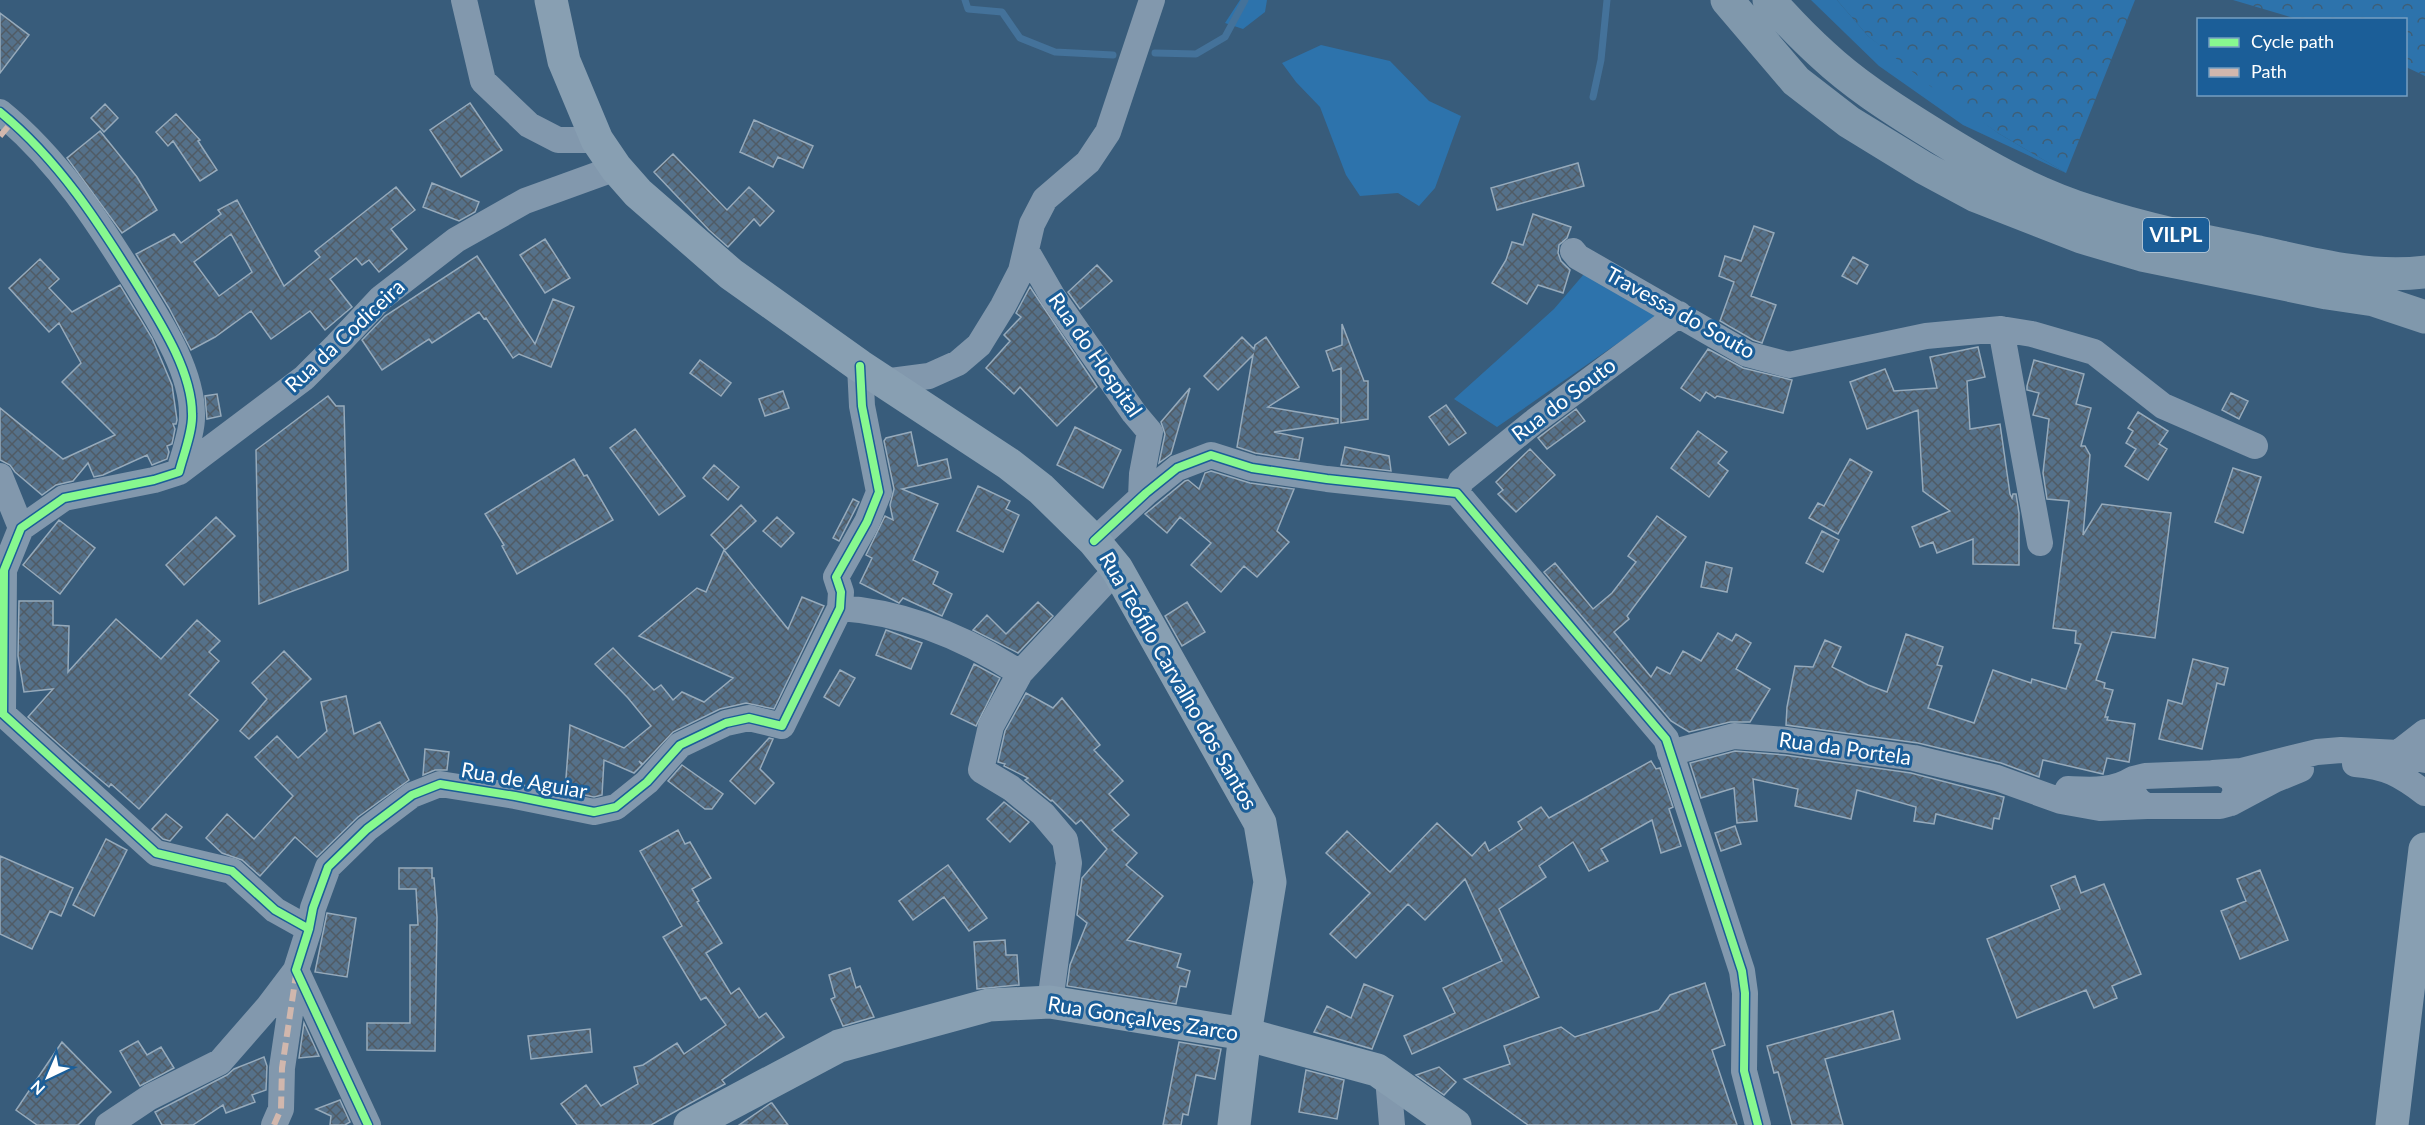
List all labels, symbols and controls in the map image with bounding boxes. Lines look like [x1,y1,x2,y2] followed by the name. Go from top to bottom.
[2197,18,2407,96] legend
[2251,30,2334,52] text: Cycle path
[2251,60,2287,82] text: Path
[2143,218,2209,252] road number: VILPL
[1602,260,1760,363] street label: Travessa do Souto
[279,273,409,397] street label: Rua da Codiceira
[1044,287,1148,421] street label: Rua do Hospital
[1506,352,1620,446] street label: Rua do Souto
[1095,547,1263,814] street label: Rua Teófilo Carvalho dos Santos
[1777,726,1913,769] street label: Rua da Portela
[459,756,590,803] street label: Rua de Aguiar
[1046,990,1240,1045] street label: Rua Gonçalves Zarco
[18,1047,78,1107] north arrow
[26,1077,48,1099] text: N

